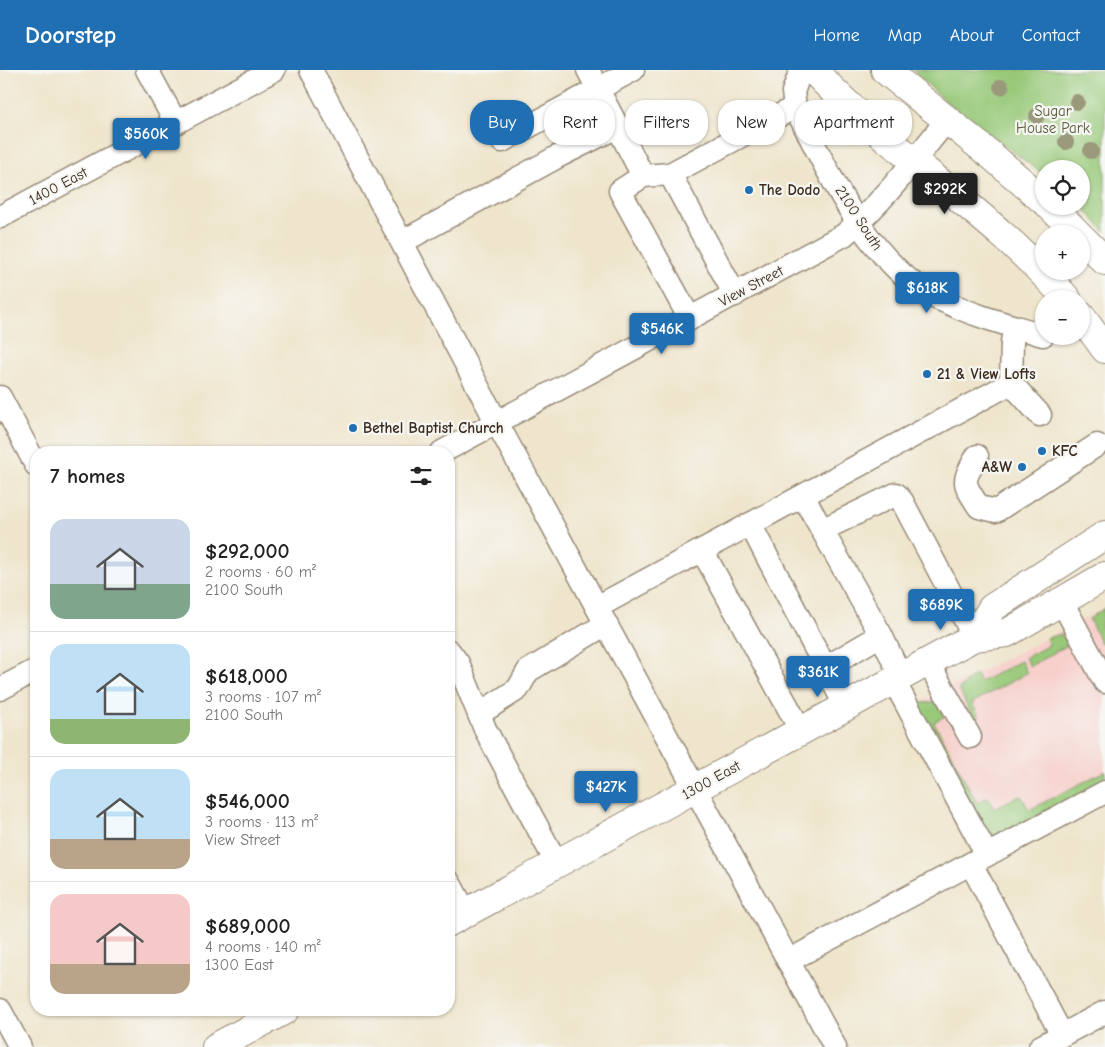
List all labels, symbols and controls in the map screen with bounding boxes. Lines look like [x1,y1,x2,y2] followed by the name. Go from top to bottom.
[25,21,116,49] text: Doorstep
[813,25,860,46] text: Home
[888,25,922,46] text: Map
[950,25,994,46] text: About
[1022,25,1080,46] text: Contact
[470,100,534,145] chip: Buy
[544,100,615,145] chip: Rent
[625,100,708,145] chip: Filters
[718,100,785,145] chip: New
[795,100,912,145] chip: Apartment
[1016,102,1091,137] park label: Sugar House Park
[111,118,181,160] pin: $560K
[124,125,168,143] text: $560K
[1035,160,1090,345] map controls
[1035,160,1090,215] button: locate
[26,163,91,209] street label: 1400 East
[910,172,980,215] pin: $292K
[924,180,966,198] text: $292K
[759,181,820,199] place label: The Dodo
[831,182,887,254] street label: 2100 South
[743,184,755,196] marker: The Dodo
[1035,225,1090,280] button: +
[716,261,787,310] street label: View Street
[892,272,962,314] pin: $618K
[906,279,948,297] text: $618K
[1035,290,1090,345] button: −
[627,312,697,355] pin: $546K
[640,320,684,338] text: $546K
[937,365,1036,383] place label: 21 & View Lofts
[921,368,933,380] marker: 21 & View Lofts
[363,419,504,437] place label: Bethel Baptist Church
[347,422,359,434] marker: Bethel Baptist Church
[1052,442,1078,460] place label: KFC
[1036,445,1048,457] marker: KFC
[982,458,1012,476] place label: A&W
[1016,461,1028,473] marker: A&W
[407,462,435,490] icon: filters
[50,464,125,488] text: 7 homes
[90,539,150,599] icon: home
[205,539,290,563] text: $292,000
[205,563,316,581] text: 2 rooms · 60 m²
[205,581,283,599] text: 2100 South
[906,588,976,631] pin: $689K
[919,596,963,614] text: $689K
[783,656,853,698] pin: $361K
[797,663,839,681] text: $361K
[90,664,150,724] icon: home
[205,664,288,688] text: $618,000
[205,688,321,706] text: 3 rooms · 107 m²
[205,706,283,724] text: 2100 South
[679,756,744,803] street label: 1300 East
[571,770,641,813] pin: $427K
[585,778,627,796] text: $427K
[90,789,150,849] icon: home
[205,789,290,813] text: $546,000
[205,813,318,831] text: 3 rooms · 113 m²
[205,831,280,849] text: View Street
[90,914,150,974] icon: home
[205,914,290,938] text: $689,000
[205,938,321,956] text: 4 rooms · 140 m²
[205,956,273,974] text: 1300 East

